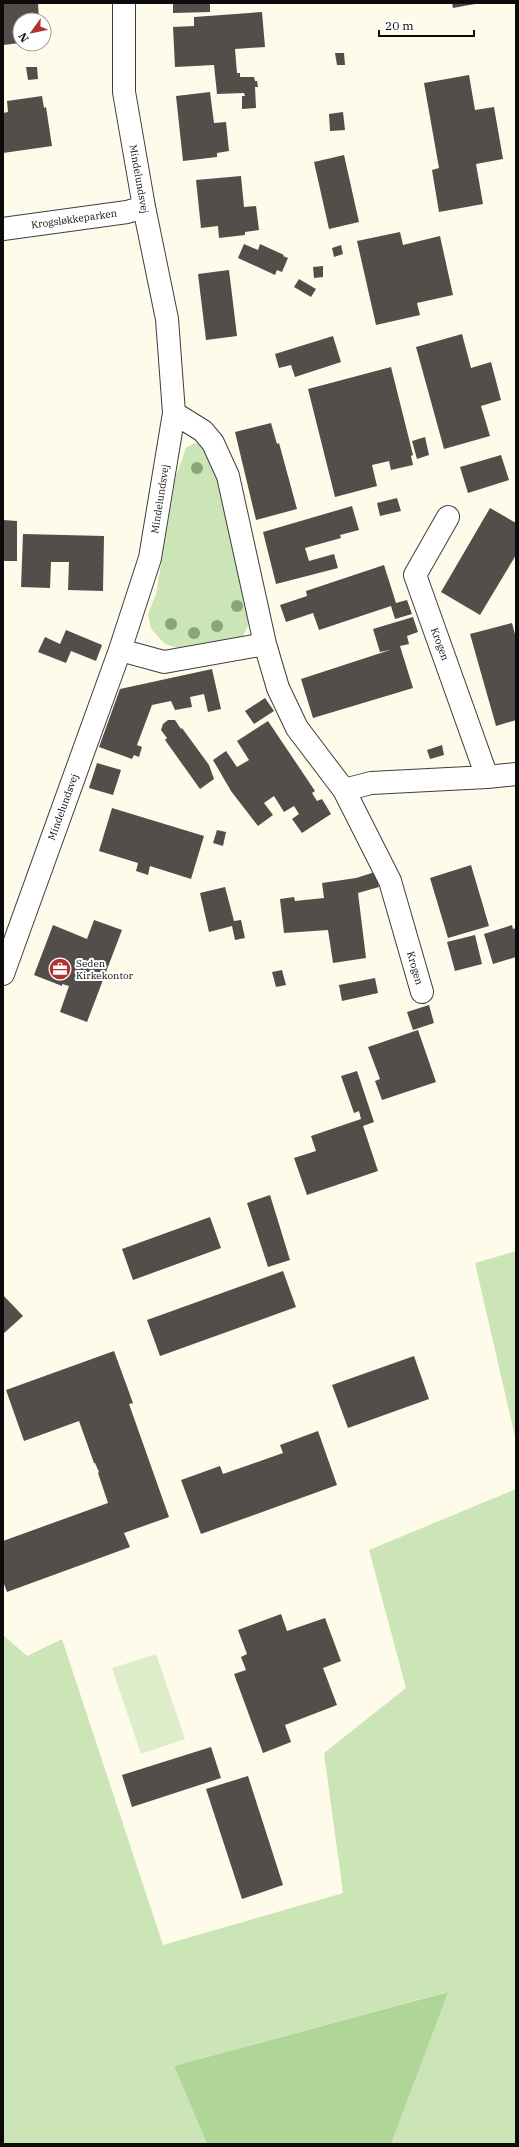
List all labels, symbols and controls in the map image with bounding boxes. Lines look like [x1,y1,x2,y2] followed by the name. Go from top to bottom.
[12,12,52,52] north arrow
[379,12,474,38] scale bar
[385,18,414,33] text: 20 m
[15,30,32,45] text: N
[127,144,151,214] street label: Mindelundsvej
[30,206,118,231] street label: Krogsløkkeparken
[148,464,172,534] street label: Mindelundsvej
[428,626,452,663] street label: Krogen
[45,772,81,842] street label: Mindelundsvej
[404,950,426,987] street label: Krogen
[47,956,73,982] office icon: Seden Kirkekontor
[76,957,134,982] place label: Seden Kirkekontor

